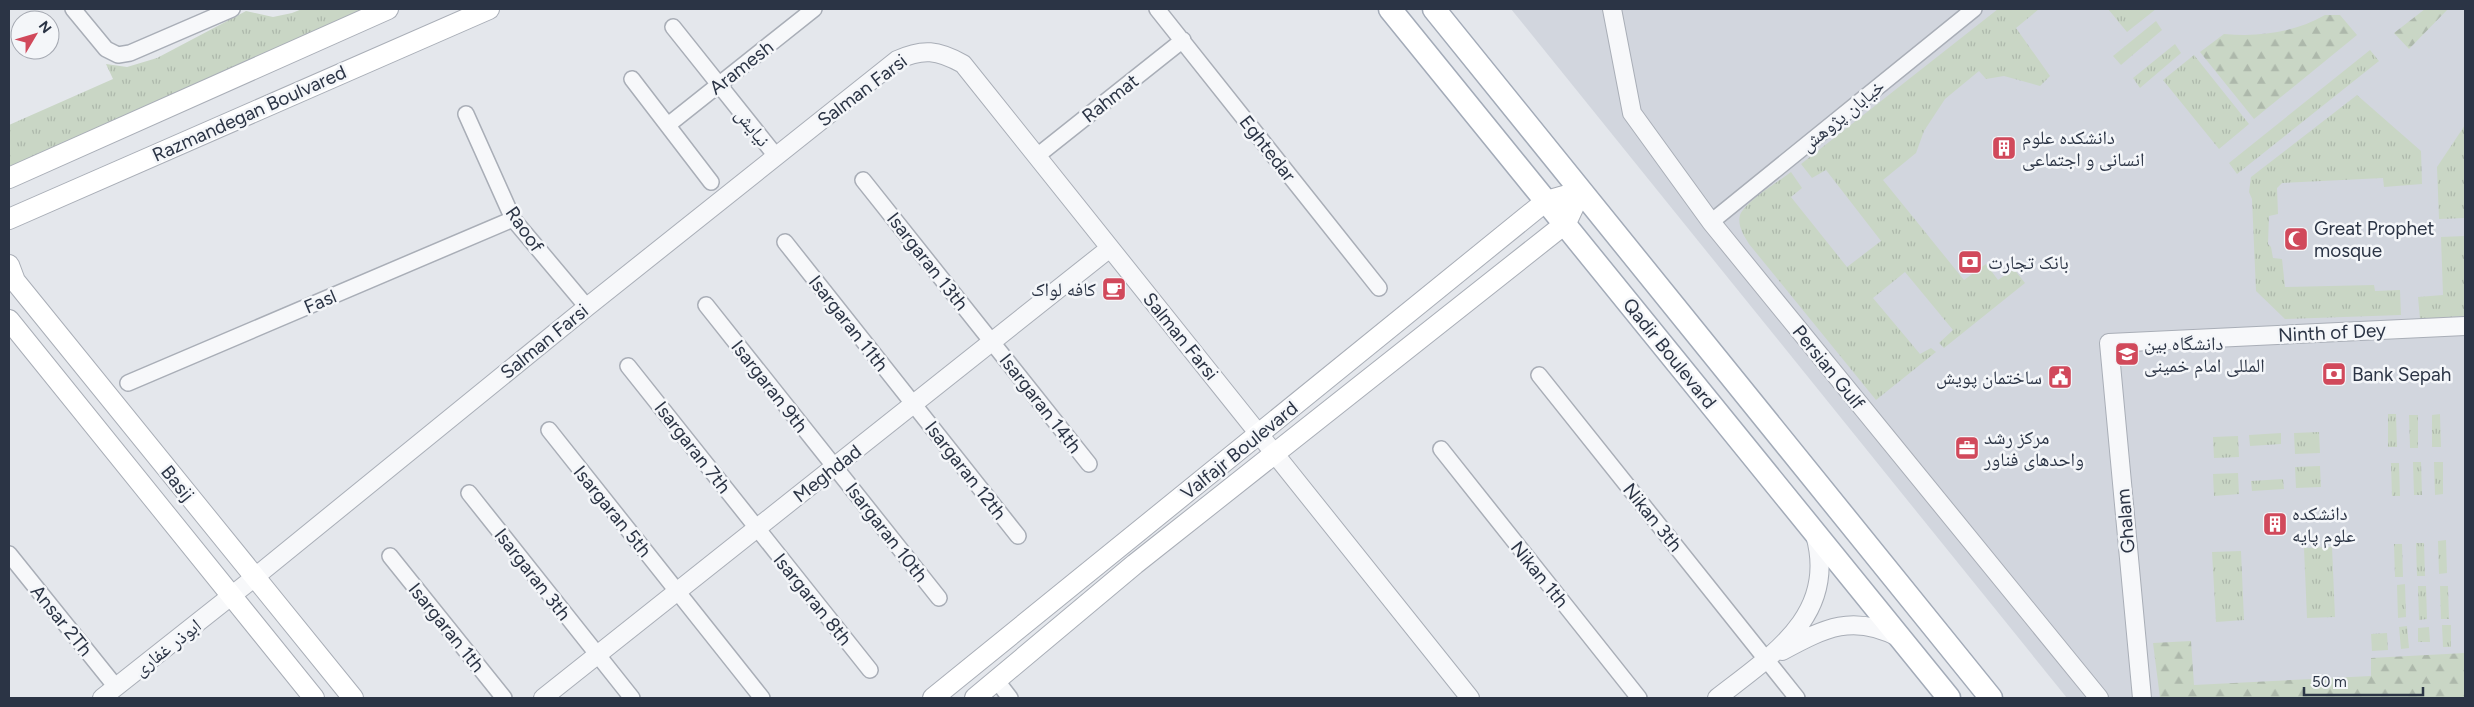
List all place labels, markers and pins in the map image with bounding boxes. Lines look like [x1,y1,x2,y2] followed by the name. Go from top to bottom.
[2022,126,2144,171] place label: دانشکده علوم انسانی و اجتماعی
[1991,135,2017,161] building icon: دانشکده علوم انسانی و اجتماعی
[2314,217,2435,262] place label: Great Prophet mosque
[2283,226,2309,252] mosque icon: Great Prophet mosque
[1957,249,1983,275] bank icon: بانک تجارت
[1988,251,2069,274] place label: بانک تجارت
[1101,276,1127,302] cafe icon: کافه لواک
[1031,278,1096,301] place label: کافه لواک
[2144,332,2265,379] place label: دانشگاه بین المللی امام خمینی
[2114,341,2140,367] school or university icon: دانشگاه بین المللی امام خمینی
[2321,361,2347,387] bank icon: Bank Sepah
[2352,363,2451,386] place label: Bank Sepah
[2047,364,2073,390] public building icon: ساختمان پویش
[1936,366,2042,389] place label: ساختمان پویش
[1983,426,2084,471] place label: مرکز رشد واحدهای فناور
[1954,435,1980,461] office icon: مرکز رشد واحدهای فناور
[2292,502,2356,549] place label: دانشکده علوم پایه
[2262,511,2288,537] building icon: دانشکده علوم پایه

